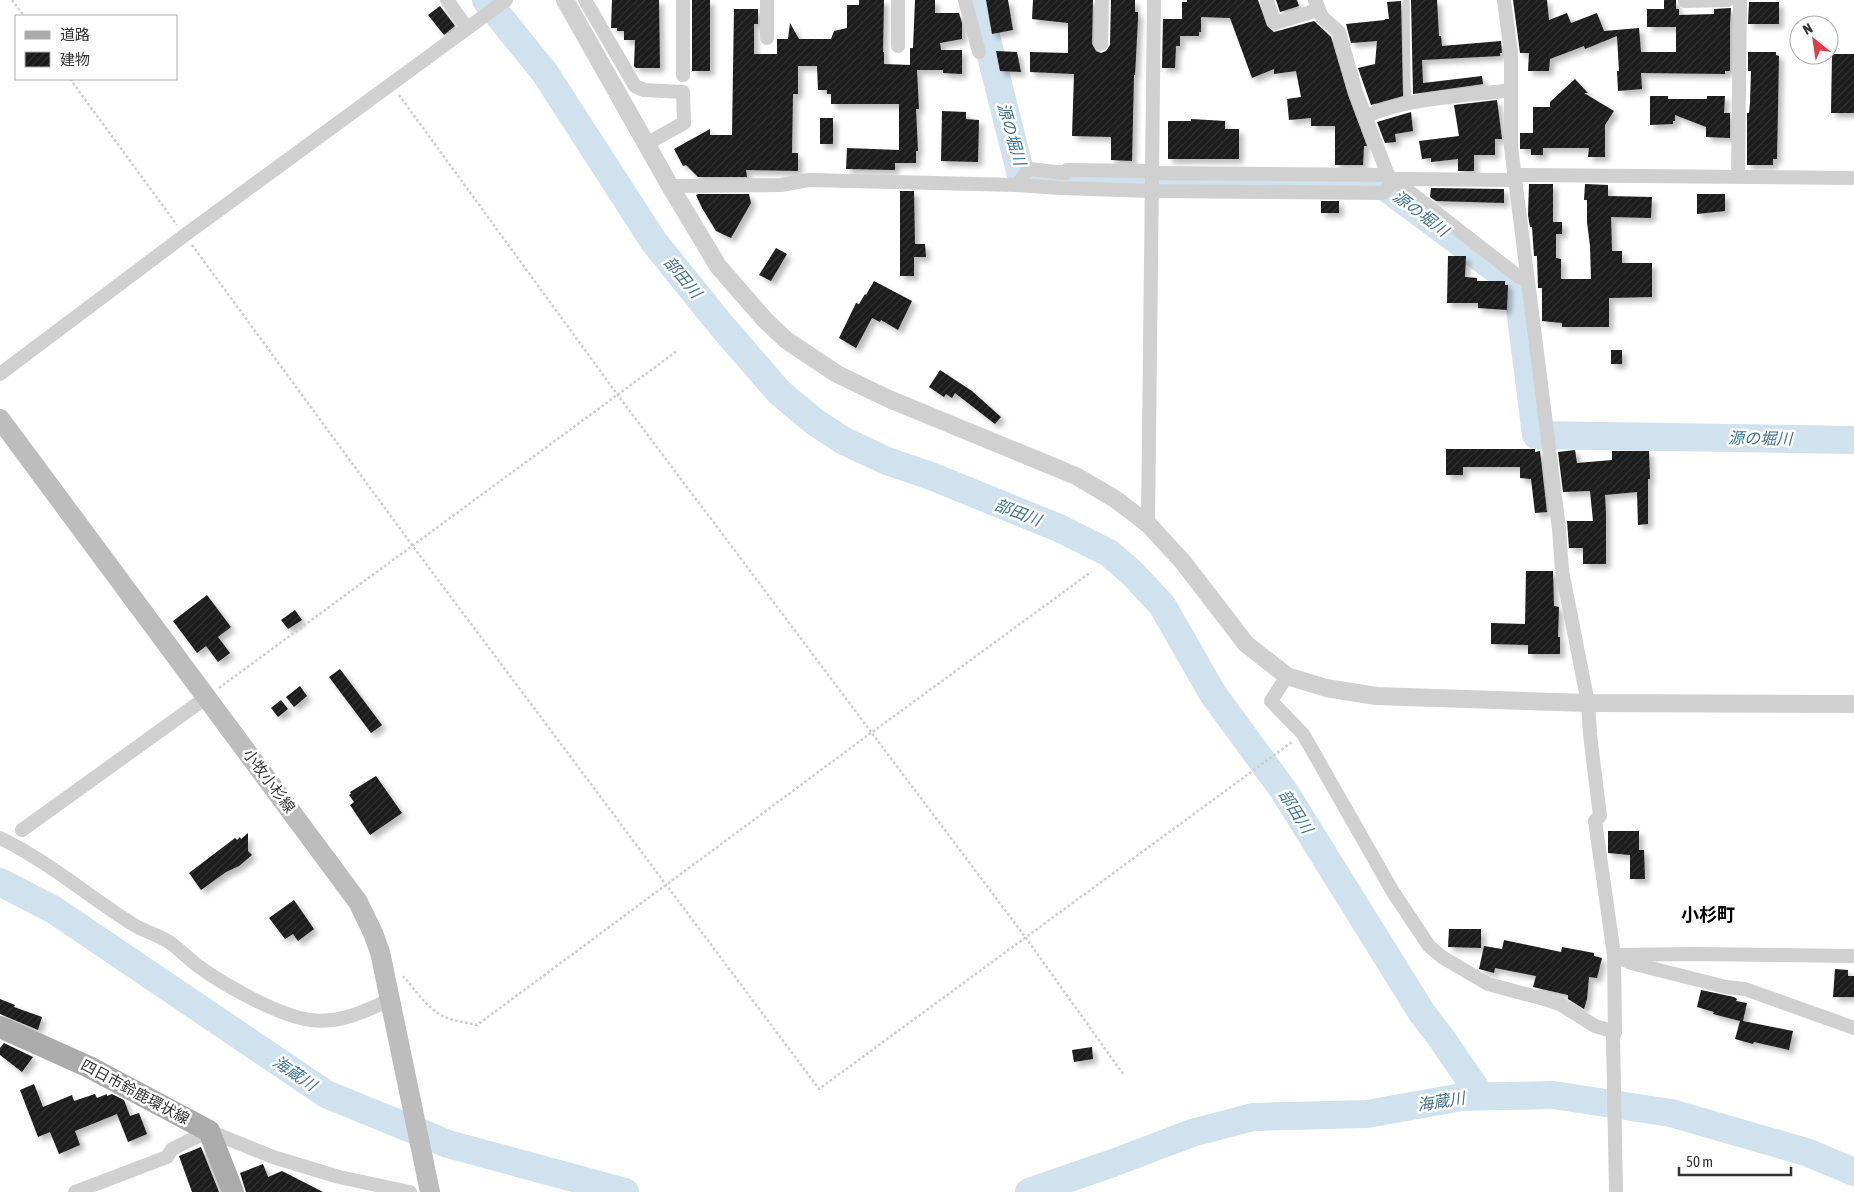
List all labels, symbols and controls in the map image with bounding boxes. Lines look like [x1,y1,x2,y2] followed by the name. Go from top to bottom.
[15,15,178,80] legend
[1789,15,1839,65] north arrow
[1800,20,1815,38] text: N
[60,26,90,43] text: 道路
[60,51,90,68] text: 建物
[995,101,1030,169] water label: 源の堀川
[1390,187,1454,241] water label: 源の堀川
[661,253,707,303] water label: 部田川
[1728,428,1794,448] water label: 源の堀川
[992,495,1045,530] water label: 部田川
[240,746,299,816] street label: 小牧小杉線
[1276,786,1317,838] water label: 部田川
[1681,904,1735,925] district label: 小杉町
[270,1052,322,1095] water label: 海蔵川
[78,1056,192,1127] street label: 四日市鈴鹿環状線
[1416,1088,1468,1114] water label: 海蔵川
[1679,1144,1792,1176] scale bar
[1686,1153,1713,1170] text: 50 m

